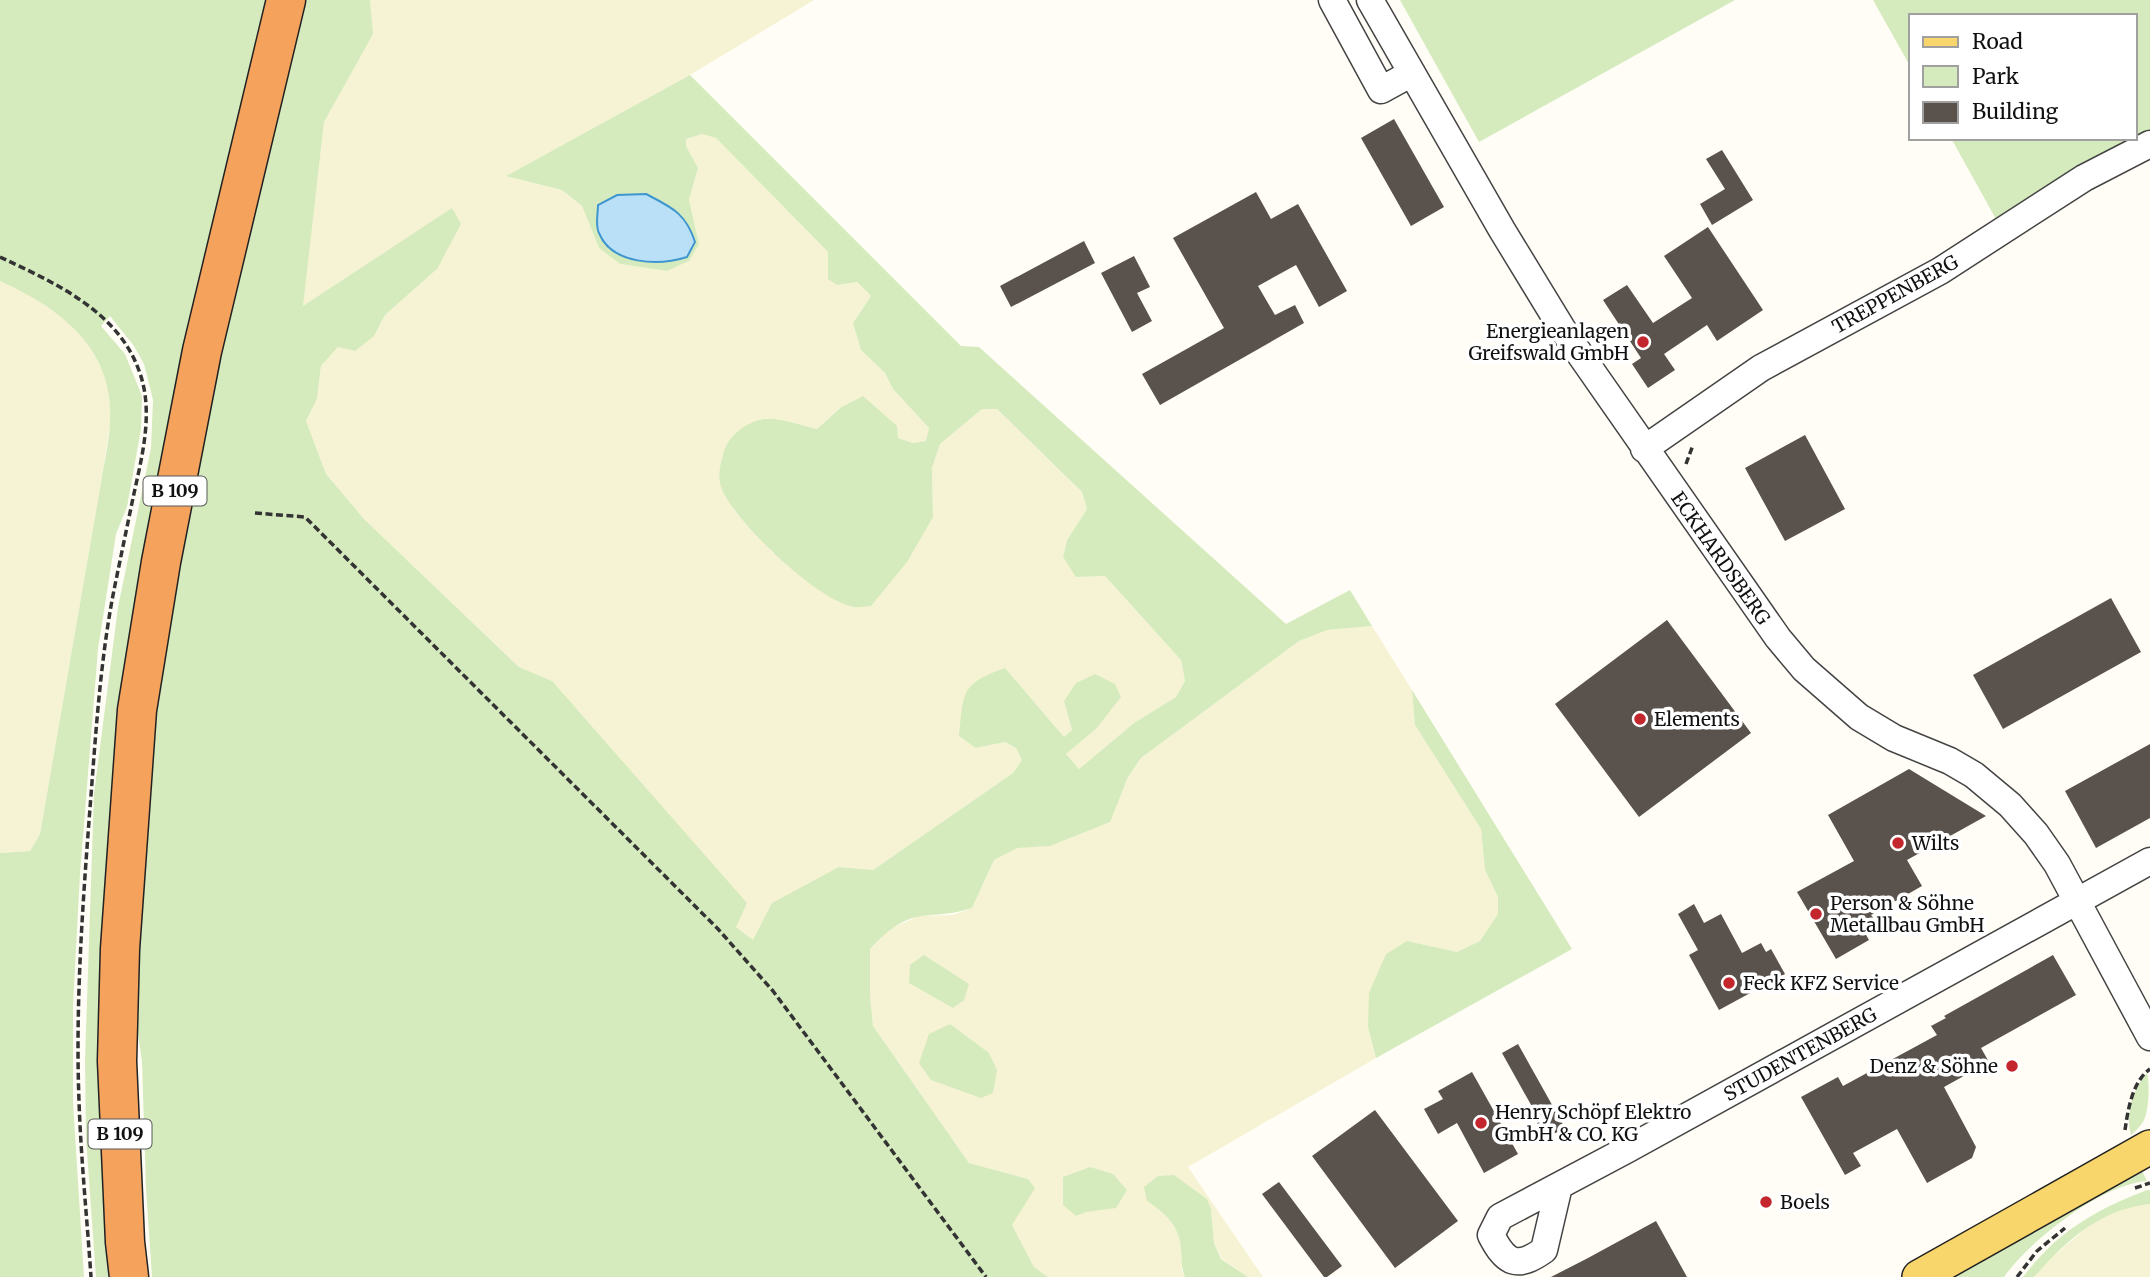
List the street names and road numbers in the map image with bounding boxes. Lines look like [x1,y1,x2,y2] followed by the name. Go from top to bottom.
[1828,249,1963,339] street label: TREPPENBERG
[144,476,206,505] road number: B 109
[1666,487,1776,629] street label: ECKHARDSBERG
[1719,1002,1881,1106] street label: STUDENTENBERG
[88,1120,152,1148] road number: B 109

